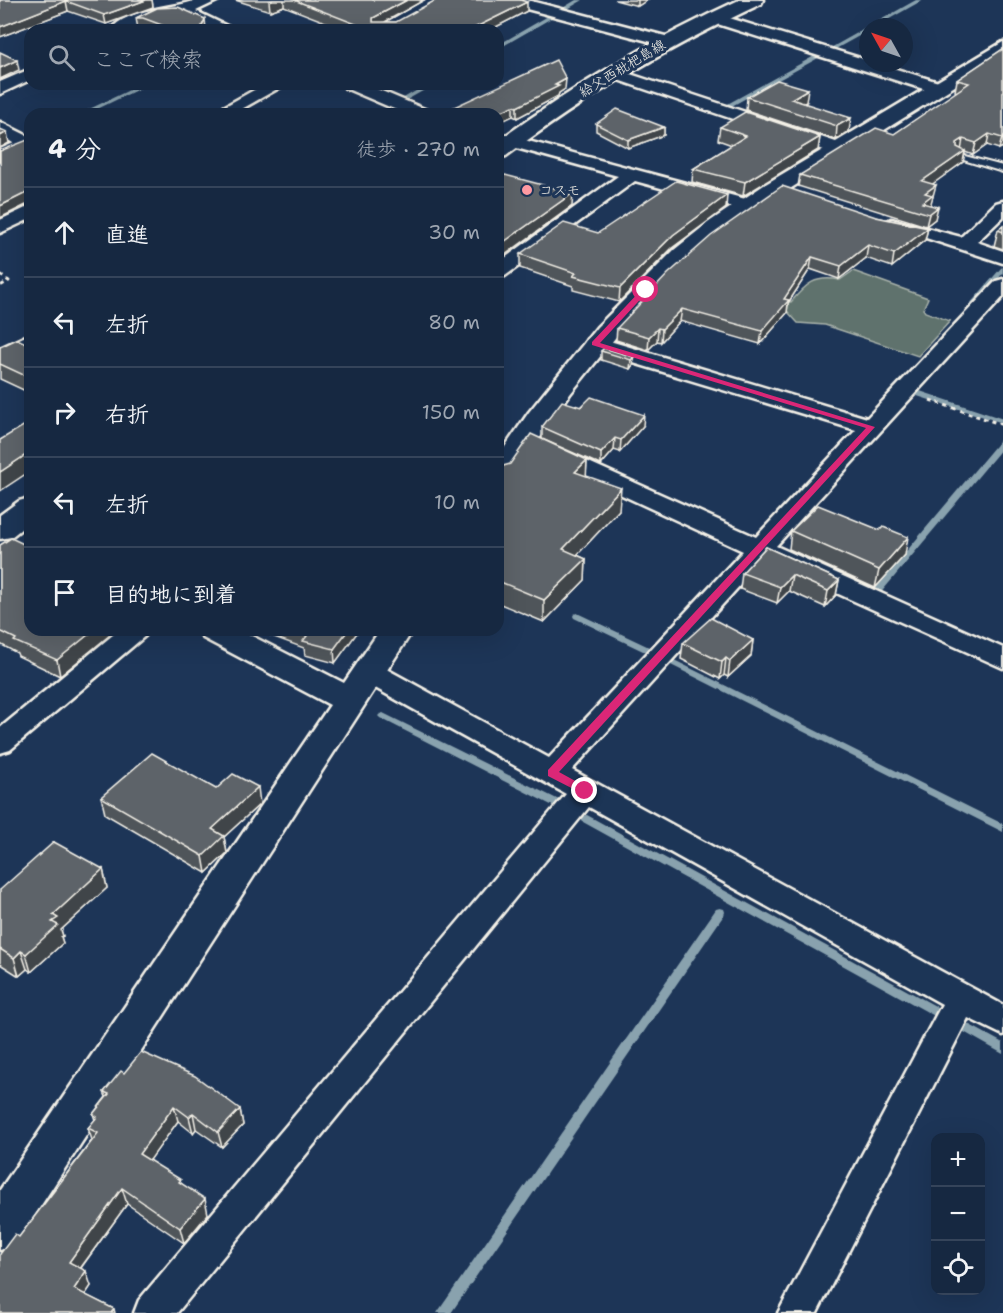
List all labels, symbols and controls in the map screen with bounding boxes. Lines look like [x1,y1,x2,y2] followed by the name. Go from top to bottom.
[859,18,913,72] north arrow
[24,24,504,90] search box
[575,35,669,101] street label: 給父西枇杷島線
[45,41,78,74] icon: search
[93,45,203,74] text: ここで検索
[48,131,101,166] text: 4 分
[357,136,480,162] text: 徒歩 · 270 m
[539,181,580,199] place label: コスモ
[520,183,534,197] marker: コスモ
[48,216,81,249] icon: ahead
[428,219,480,245] text: 30 m
[105,220,149,249] text: 直進
[632,276,658,302] route start
[48,306,81,339] icon: left
[428,309,480,335] text: 80 m
[105,310,149,339] text: 左折
[48,396,81,429] icon: right
[422,399,480,425] text: 150 m
[105,400,149,429] text: 右折
[48,486,81,519] icon: left
[434,489,480,515] text: 10 m
[105,490,149,519] text: 左折
[48,576,81,609] icon: arrive
[105,580,237,609] text: 目的地に到着
[571,777,597,803] route end
[931,1133,985,1295] map controls
[931,1133,985,1187] button: +
[931,1187,985,1241] button: −
[931,1241,985,1295] button: locate

